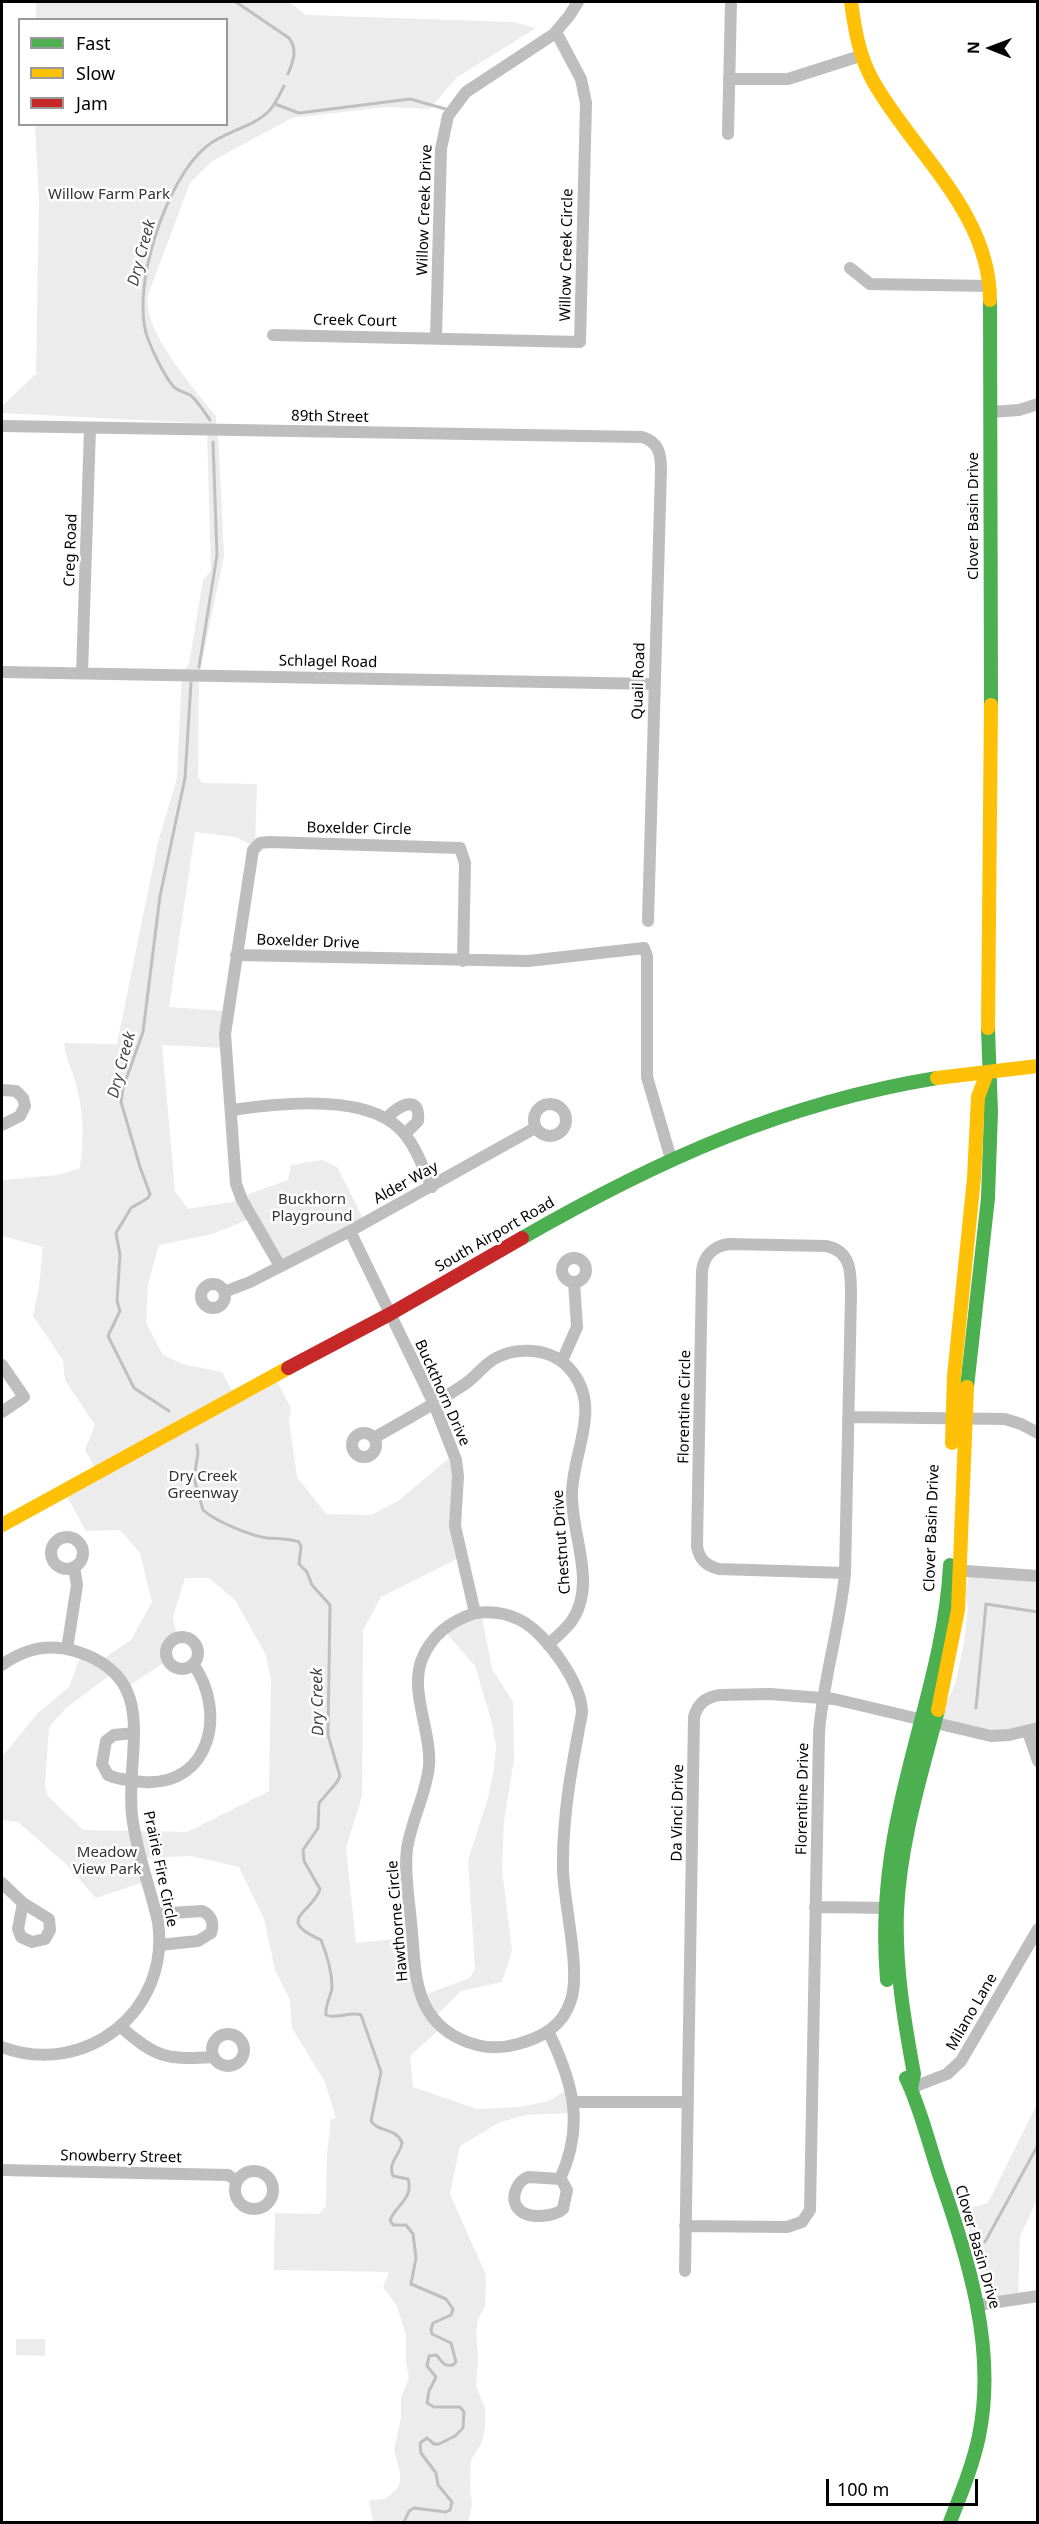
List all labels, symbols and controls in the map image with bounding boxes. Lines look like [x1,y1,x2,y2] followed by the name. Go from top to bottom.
[18,18,228,126] legend
[961,18,1021,78] north arrow
[76,31,111,55] text: Fast
[962,41,984,54] text: N
[76,61,115,85] text: Slow
[76,91,108,115] text: Jam
[414,144,436,276] street label: Willow Creek Drive
[48,186,170,204] park label: Willow Farm Park
[557,188,577,322] street label: Willow Creek Circle
[124,218,160,288] water label: Dry Creek
[313,311,397,331] street label: Creek Court
[291,407,369,427] street label: 89th Street
[965,452,983,580] street label: Clover Basin Drive
[61,513,81,587] street label: Creg Road
[629,642,649,720] street label: Quail Road
[279,652,377,672] street label: Schlagel Road
[306,819,412,839] street label: Boxelder Circle
[256,931,360,953] street label: Boxelder Drive
[104,1030,140,1100] water label: Dry Creek
[371,1158,441,1208] street label: Alder Way
[272,1191,352,1226] park label: Buckhorn Playground
[432,1194,558,1276] street label: South Airport Road
[411,1337,473,1449] street label: Buckthorn Drive
[675,1350,695,1464] street label: Florentine Circle
[921,1464,943,1592] street label: Clover Basin Drive
[168,1468,238,1503] park label: Dry Creek Greenway
[549,1489,575,1595] street label: Chestnut Drive
[308,1668,328,1736] water label: Dry Creek
[793,1743,813,1855] street label: Florentine Drive
[668,1764,688,1862] street label: Da Vinci Drive
[139,1809,181,1929] street label: Prairie Fire Circle
[73,1844,141,1879] park label: Meadow View Park
[384,1860,412,1982] street label: Hawthorne Circle
[943,1970,1001,2054] street label: Milano Lane
[60,2147,182,2167] street label: Snowberry Street
[951,2183,1003,2311] street label: Clover Basin Drive
[829,2467,980,2505] scale bar
[837,2477,889,2501] text: 100 m

